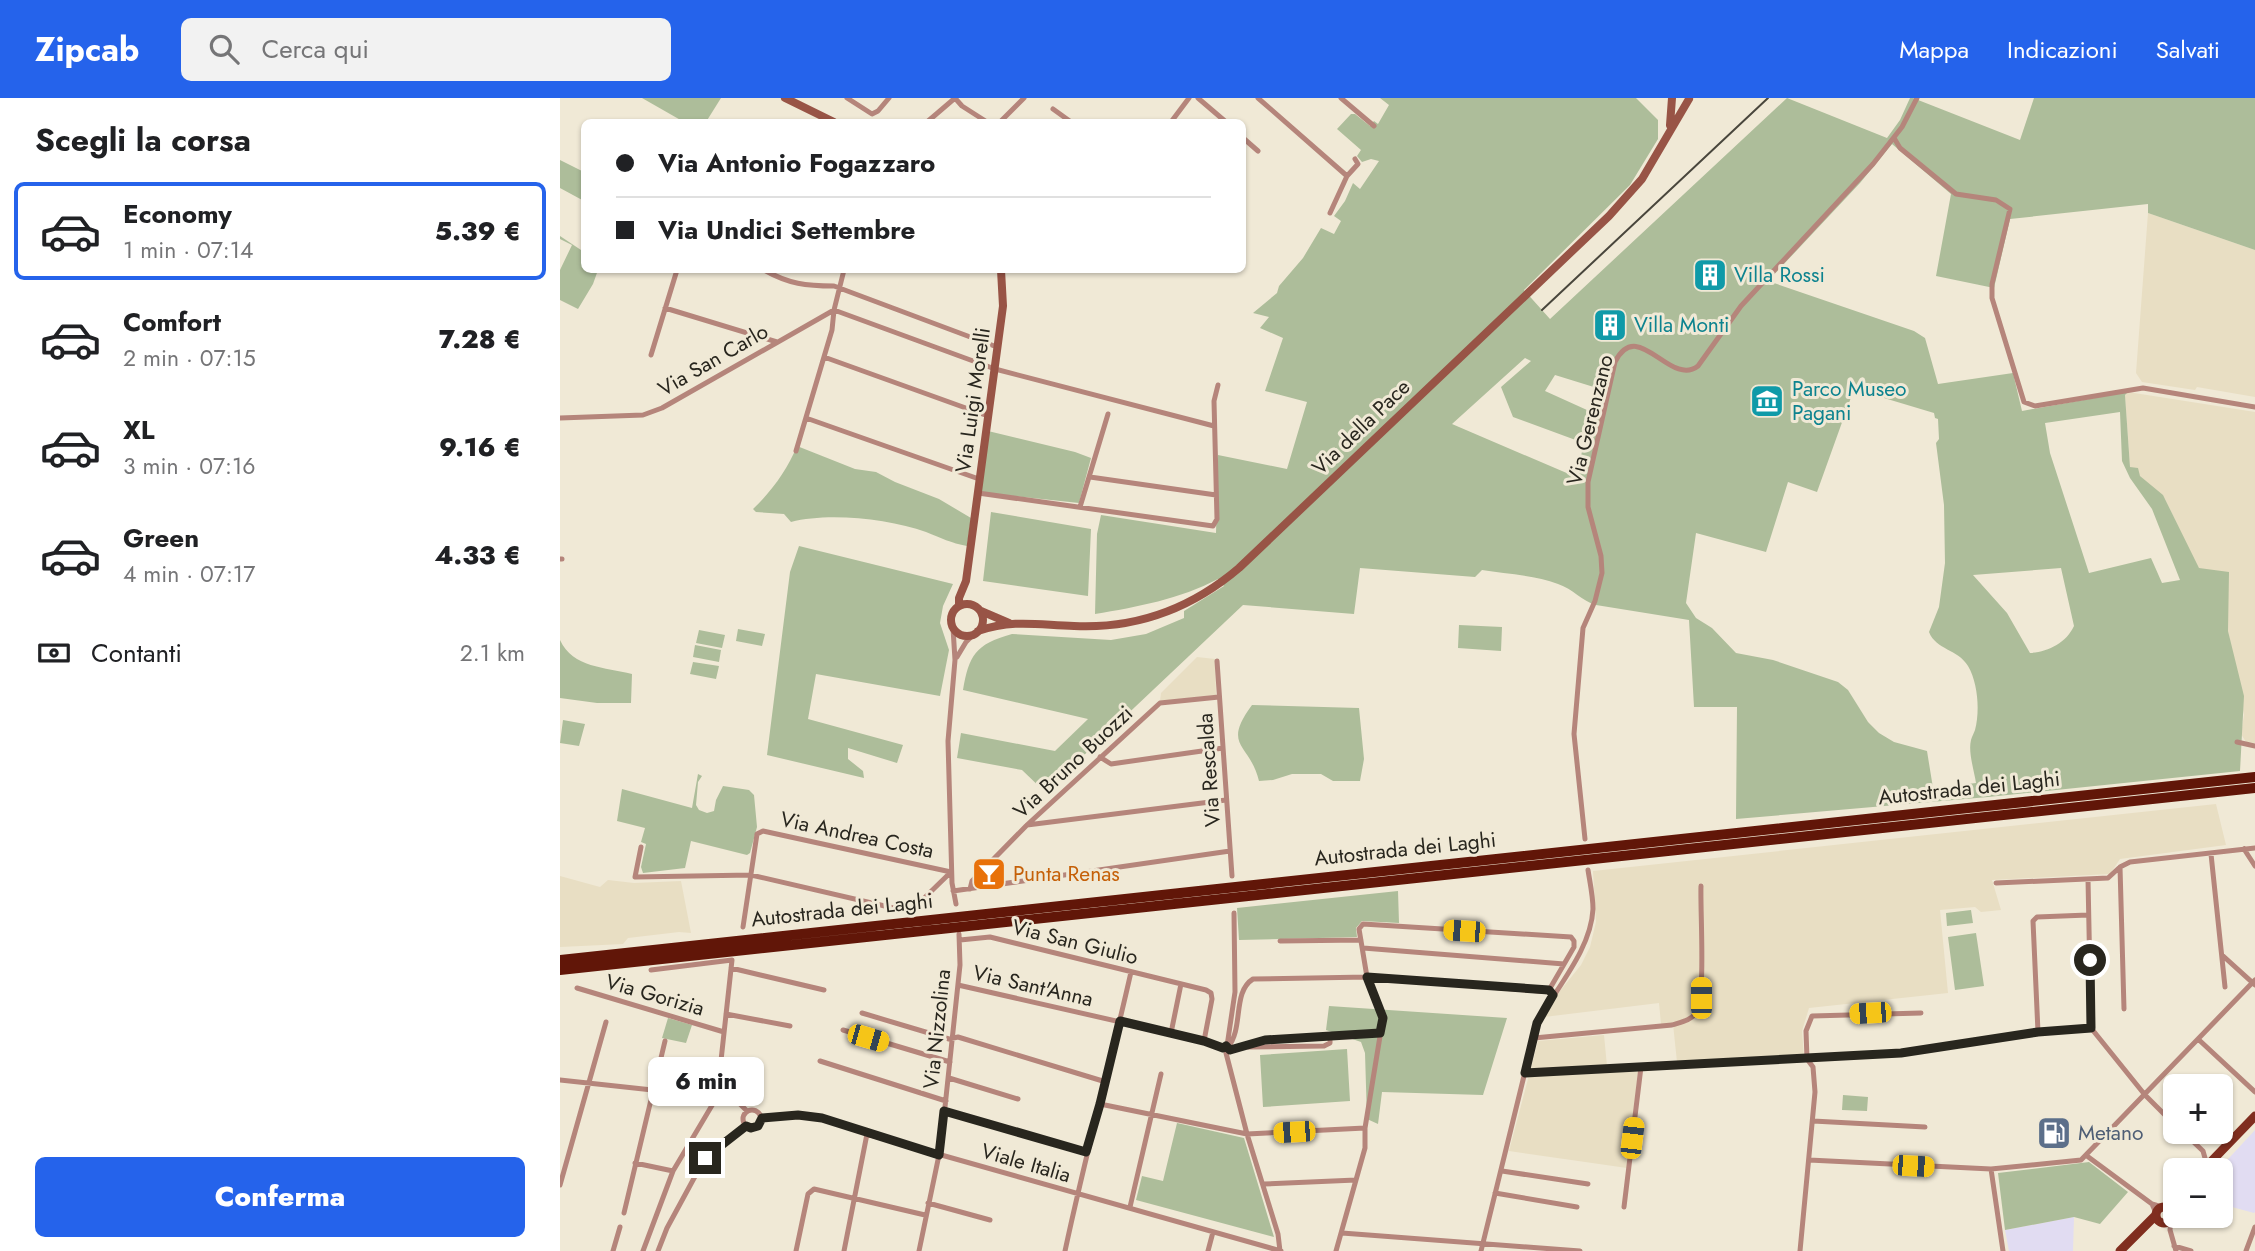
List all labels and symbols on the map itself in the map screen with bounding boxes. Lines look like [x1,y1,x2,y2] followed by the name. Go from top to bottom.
[1691,256,1729,294] building icon: Villa Rossi
[1734,260,1825,290] place label: Villa Rossi
[1591,306,1629,344] building icon: Villa Monti
[1634,310,1729,340] place label: Villa Monti
[652,316,774,404] street label: Via San Carlo
[948,325,998,475] street label: Via Luigi Morelli
[1559,351,1621,489] street label: Via Gerenzano
[1305,372,1417,482] street label: Via della Pace
[1792,374,1906,428] place label: Parco Museo Pagani
[1748,382,1786,420] museum icon: Parco Museo Pagani
[1007,699,1139,825] street label: Via Bruno Buozzi
[1190,712,1228,828] street label: Via Rescalda
[1877,764,2061,812] street label: Autostrada dei Laghi
[778,804,936,866] street label: Via Andrea Costa
[1313,825,1497,873] street label: Autostrada dei Laghi
[970,855,1008,893] bar icon: Punta Renas
[1013,859,1120,889] place label: Punta Renas
[750,886,934,934] street label: Autostrada dei Laghi
[1009,912,1141,972] street label: Via San Giulio
[1443,919,1486,943] car
[2074,944,2106,976] route start
[970,958,1096,1014] street label: Via Sant'Anna
[602,967,708,1023] street label: Via Gorizia
[916,968,958,1090] street label: Via Nizzolina
[1691,977,1712,1019] car
[1849,1001,1892,1025] car
[845,1022,892,1054] car
[647,1056,763,1105] callout: 6 min
[2035,1114,2073,1152] fuel station icon: Metano
[1620,1116,1645,1160] car
[2078,1118,2143,1148] place label: Metano
[1273,1120,1316,1144] car
[978,1136,1074,1190] street label: Viale Italia
[689,1142,721,1174] route end
[1892,1154,1935,1178] car

